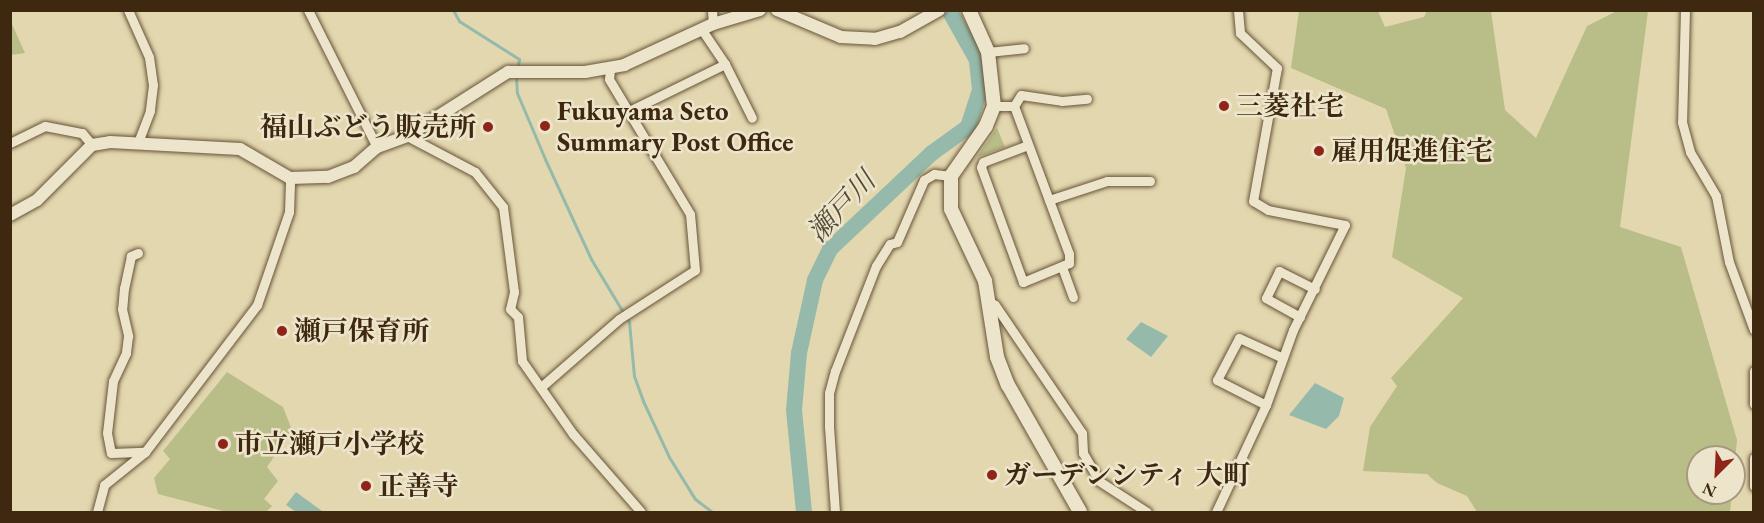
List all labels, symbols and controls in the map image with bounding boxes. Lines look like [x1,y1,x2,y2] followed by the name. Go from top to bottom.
[1236,90,1344,122] place label: 三菱社宅
[557,94,794,157] place label: Fukuyama Seto Summary Post Office
[1217,99,1231,113] marker: 三菱社宅
[260,111,476,143] place label: 福山ぶどう販売所
[538,119,552,133] marker: Fukuyama Seto Summary Post Office
[481,120,495,134] marker: 福山ぶどう販売所
[1331,135,1493,167] place label: 雇用促進住宅
[1312,144,1326,158] marker: 雇用促進住宅
[800,164,882,248] water label: 瀬戸川
[294,315,429,347] place label: 瀬戸保育所
[275,324,289,338] marker: 瀬戸保育所
[235,428,424,460] place label: 市立瀬戸小学校
[216,437,230,451] marker: 市立瀬戸小学校
[1686,445,1746,505] north arrow
[1004,459,1253,491] place label: ガーデンシティ 大町
[985,468,999,482] marker: ガーデンシティ 大町
[378,470,459,502] place label: 正善寺
[1699,478,1719,502] text: N
[359,479,373,493] marker: 正善寺

